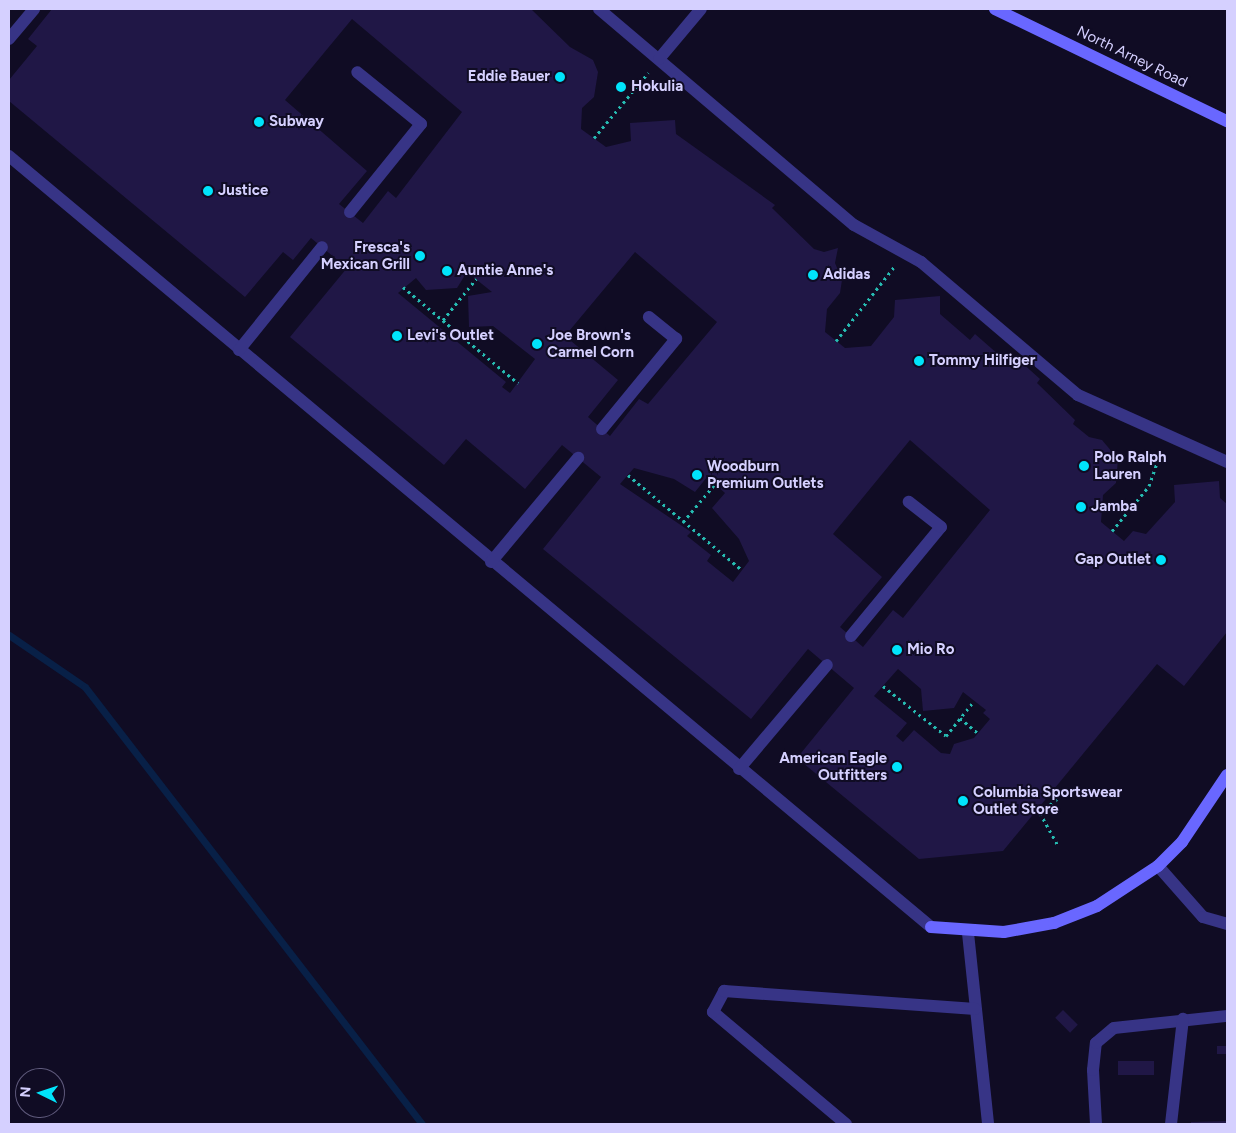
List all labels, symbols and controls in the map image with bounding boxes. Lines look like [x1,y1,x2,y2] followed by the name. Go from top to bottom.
[1074,22,1190,92] street label: North Arney Road
[468,68,550,86] place label: Eddie Bauer
[554,71,566,83] marker: Eddie Bauer
[631,78,683,96] place label: Hokulia
[615,81,627,93] marker: Hokulia
[269,113,324,131] place label: Subway
[253,116,265,128] marker: Subway
[218,182,268,200] place label: Justice
[202,185,214,197] marker: Justice
[321,238,410,273] place label: Fresca's Mexican Grill
[414,250,426,262] marker: Fresca's Mexican Grill
[457,262,553,280] place label: Auntie Anne's
[441,265,453,277] marker: Auntie Anne's
[823,266,870,284] place label: Adidas
[807,269,819,281] marker: Adidas
[547,326,634,361] place label: Joe Brown's Carmel Corn
[407,327,494,345] place label: Levi's Outlet
[391,330,403,342] marker: Levi's Outlet
[531,338,543,350] marker: Joe Brown's Carmel Corn
[929,352,1035,370] place label: Tommy Hilfiger
[913,355,925,367] marker: Tommy Hilfiger
[1094,448,1167,483] place label: Polo Ralph Lauren
[707,457,824,492] place label: Woodburn Premium Outlets
[1078,460,1090,472] marker: Polo Ralph Lauren
[691,469,703,481] marker: Woodburn Premium Outlets
[1091,498,1137,516] place label: Jamba
[1075,501,1087,513] marker: Jamba
[1075,551,1151,569] place label: Gap Outlet
[1155,554,1167,566] marker: Gap Outlet
[907,641,954,659] place label: Mio Ro
[891,644,903,656] marker: Mio Ro
[779,749,887,784] place label: American Eagle Outfitters
[891,761,903,773] marker: American Eagle Outfitters
[973,783,1122,818] place label: Columbia Sportswear Outlet Store
[957,795,969,807] marker: Columbia Sportswear Outlet Store
[15,1068,65,1118] north arrow
[17,1086,34,1098] text: N

